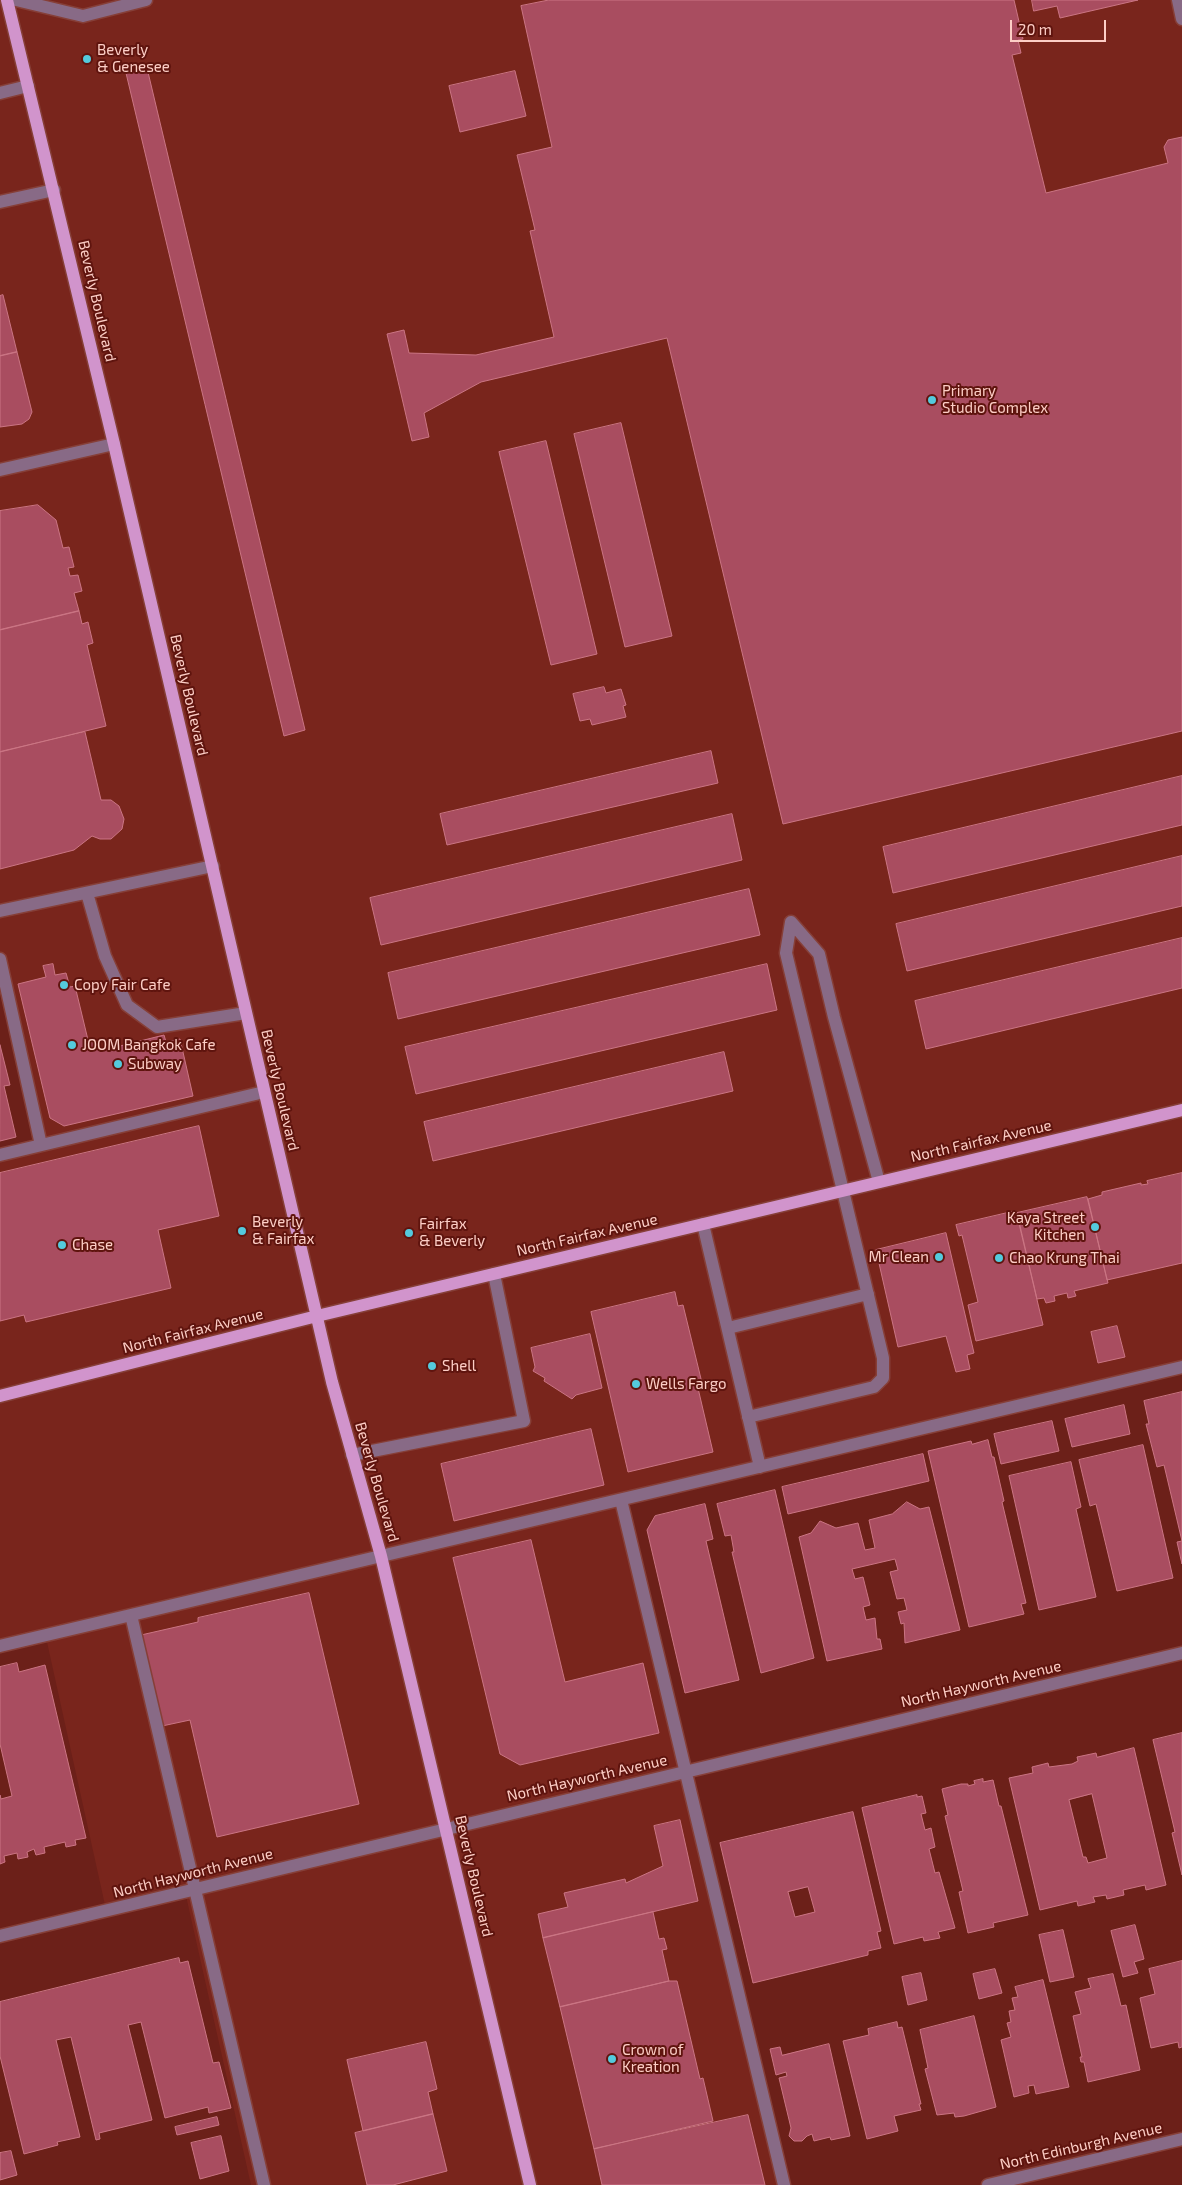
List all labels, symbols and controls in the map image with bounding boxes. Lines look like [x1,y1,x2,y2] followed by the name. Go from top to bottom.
[1012,10,1108,42] scale bar
[1018,20,1052,38] text: 20 m
[97,41,170,76] place label: Beverly & Genesee
[81,53,93,65] marker: Beverly & Genesee
[74,239,120,363] street label: Beverly Boulevard
[942,382,1048,417] place label: Primary Studio Complex
[926,394,938,406] marker: Primary Studio Complex
[166,633,212,757] street label: Beverly Boulevard
[74,976,170,994] place label: Copy Fair Cafe
[58,979,70,991] marker: Copy Fair Cafe
[257,1028,303,1152] street label: Beverly Boulevard
[82,1036,216,1054] place label: JOOM Bangkok Cafe
[66,1039,78,1051] marker: JOOM Bangkok Cafe
[128,1055,182,1073] place label: Subway
[112,1058,124,1070] marker: Subway
[909,1116,1053,1166] street label: North Fairfax Avenue
[1007,1209,1085,1244] place label: Kaya Street Kitchen
[515,1210,659,1260] street label: North Fairfax Avenue
[252,1213,314,1248] place label: Beverly & Fairfax
[419,1215,485,1250] place label: Fairfax & Beverly
[1089,1221,1101,1233] marker: Kaya Street Kitchen
[236,1225,248,1237] marker: Beverly & Fairfax
[403,1227,415,1239] marker: Fairfax & Beverly
[72,1236,113,1254] place label: Chase
[56,1239,68,1251] marker: Chase
[868,1248,929,1266] place label: Mr Clean
[1009,1249,1120,1267] place label: Chao Krung Thai
[933,1251,945,1263] marker: Mr Clean
[993,1252,1005,1264] marker: Chao Krung Thai
[121,1305,265,1357] street label: North Fairfax Avenue
[442,1357,476,1375] place label: Shell
[426,1360,438,1372] marker: Shell
[646,1375,727,1393] place label: Wells Fargo
[630,1378,642,1390] marker: Wells Fargo
[351,1420,403,1544] street label: Beverly Boulevard
[899,1657,1063,1711] street label: North Hayworth Avenue
[505,1751,669,1805] street label: North Hayworth Avenue
[451,1814,497,1938] street label: Beverly Boulevard
[111,1844,275,1902] street label: North Hayworth Avenue
[622,2041,683,2076] place label: Crown of Kreation
[606,2053,618,2065] marker: Crown of Kreation
[998,2119,1164,2173] street label: North Edinburgh Avenue

